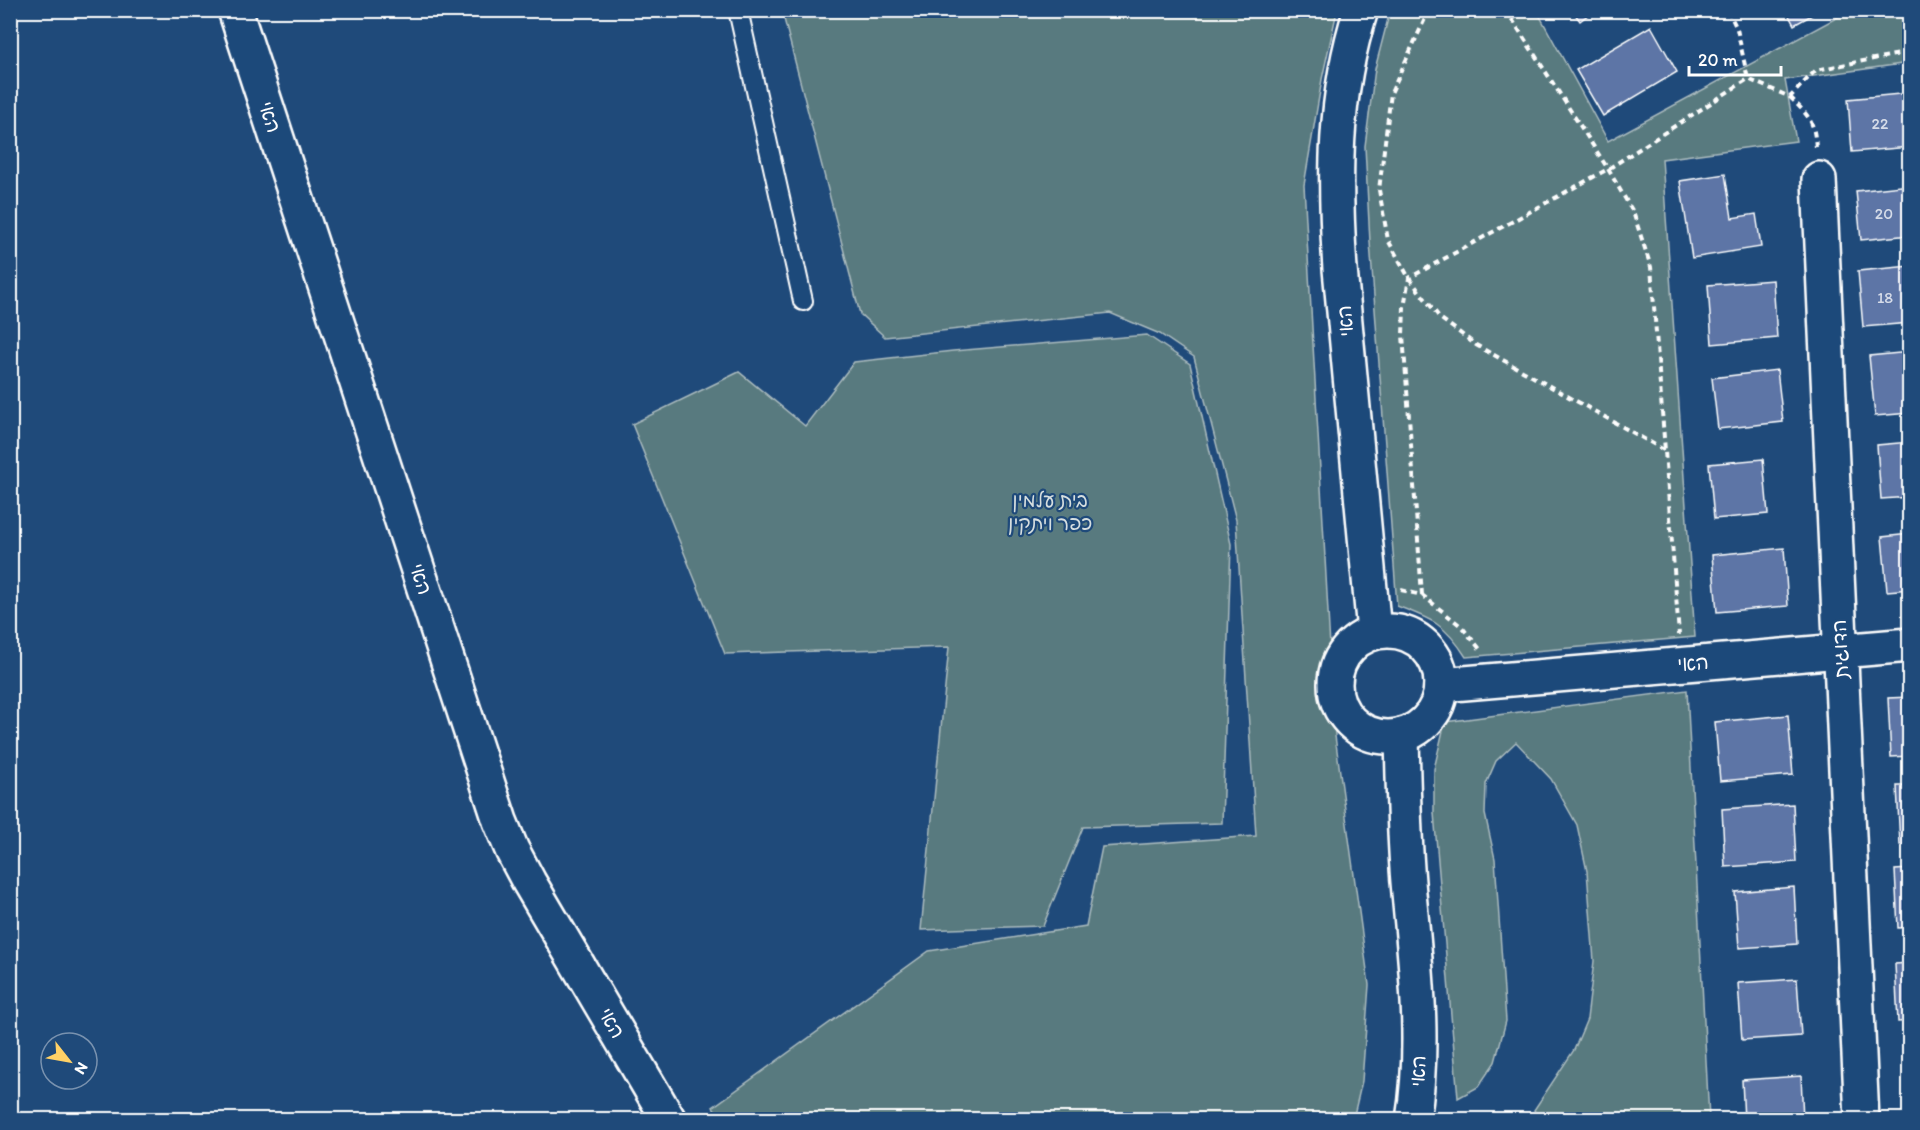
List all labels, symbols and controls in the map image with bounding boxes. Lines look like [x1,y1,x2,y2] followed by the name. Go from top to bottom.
[1689,39,1780,77] scale bar
[1698,49,1738,71] text: 20 m
[254,98,286,136] street label: האי
[1872,114,1889,133] house number: 22
[1875,204,1893,223] house number: 20
[1877,288,1893,307] house number: 18
[1332,304,1358,338] street label: האי
[1008,488,1092,535] park label: בית עלמין כפר ויתקין
[405,560,437,598] street label: האי
[1826,619,1854,680] street label: הדוגית
[1676,650,1710,676] street label: האי
[594,1003,630,1043] street label: האי
[39,1031,99,1091] north arrow
[1405,1055,1431,1087] street label: האי
[71,1059,92,1078] text: N

